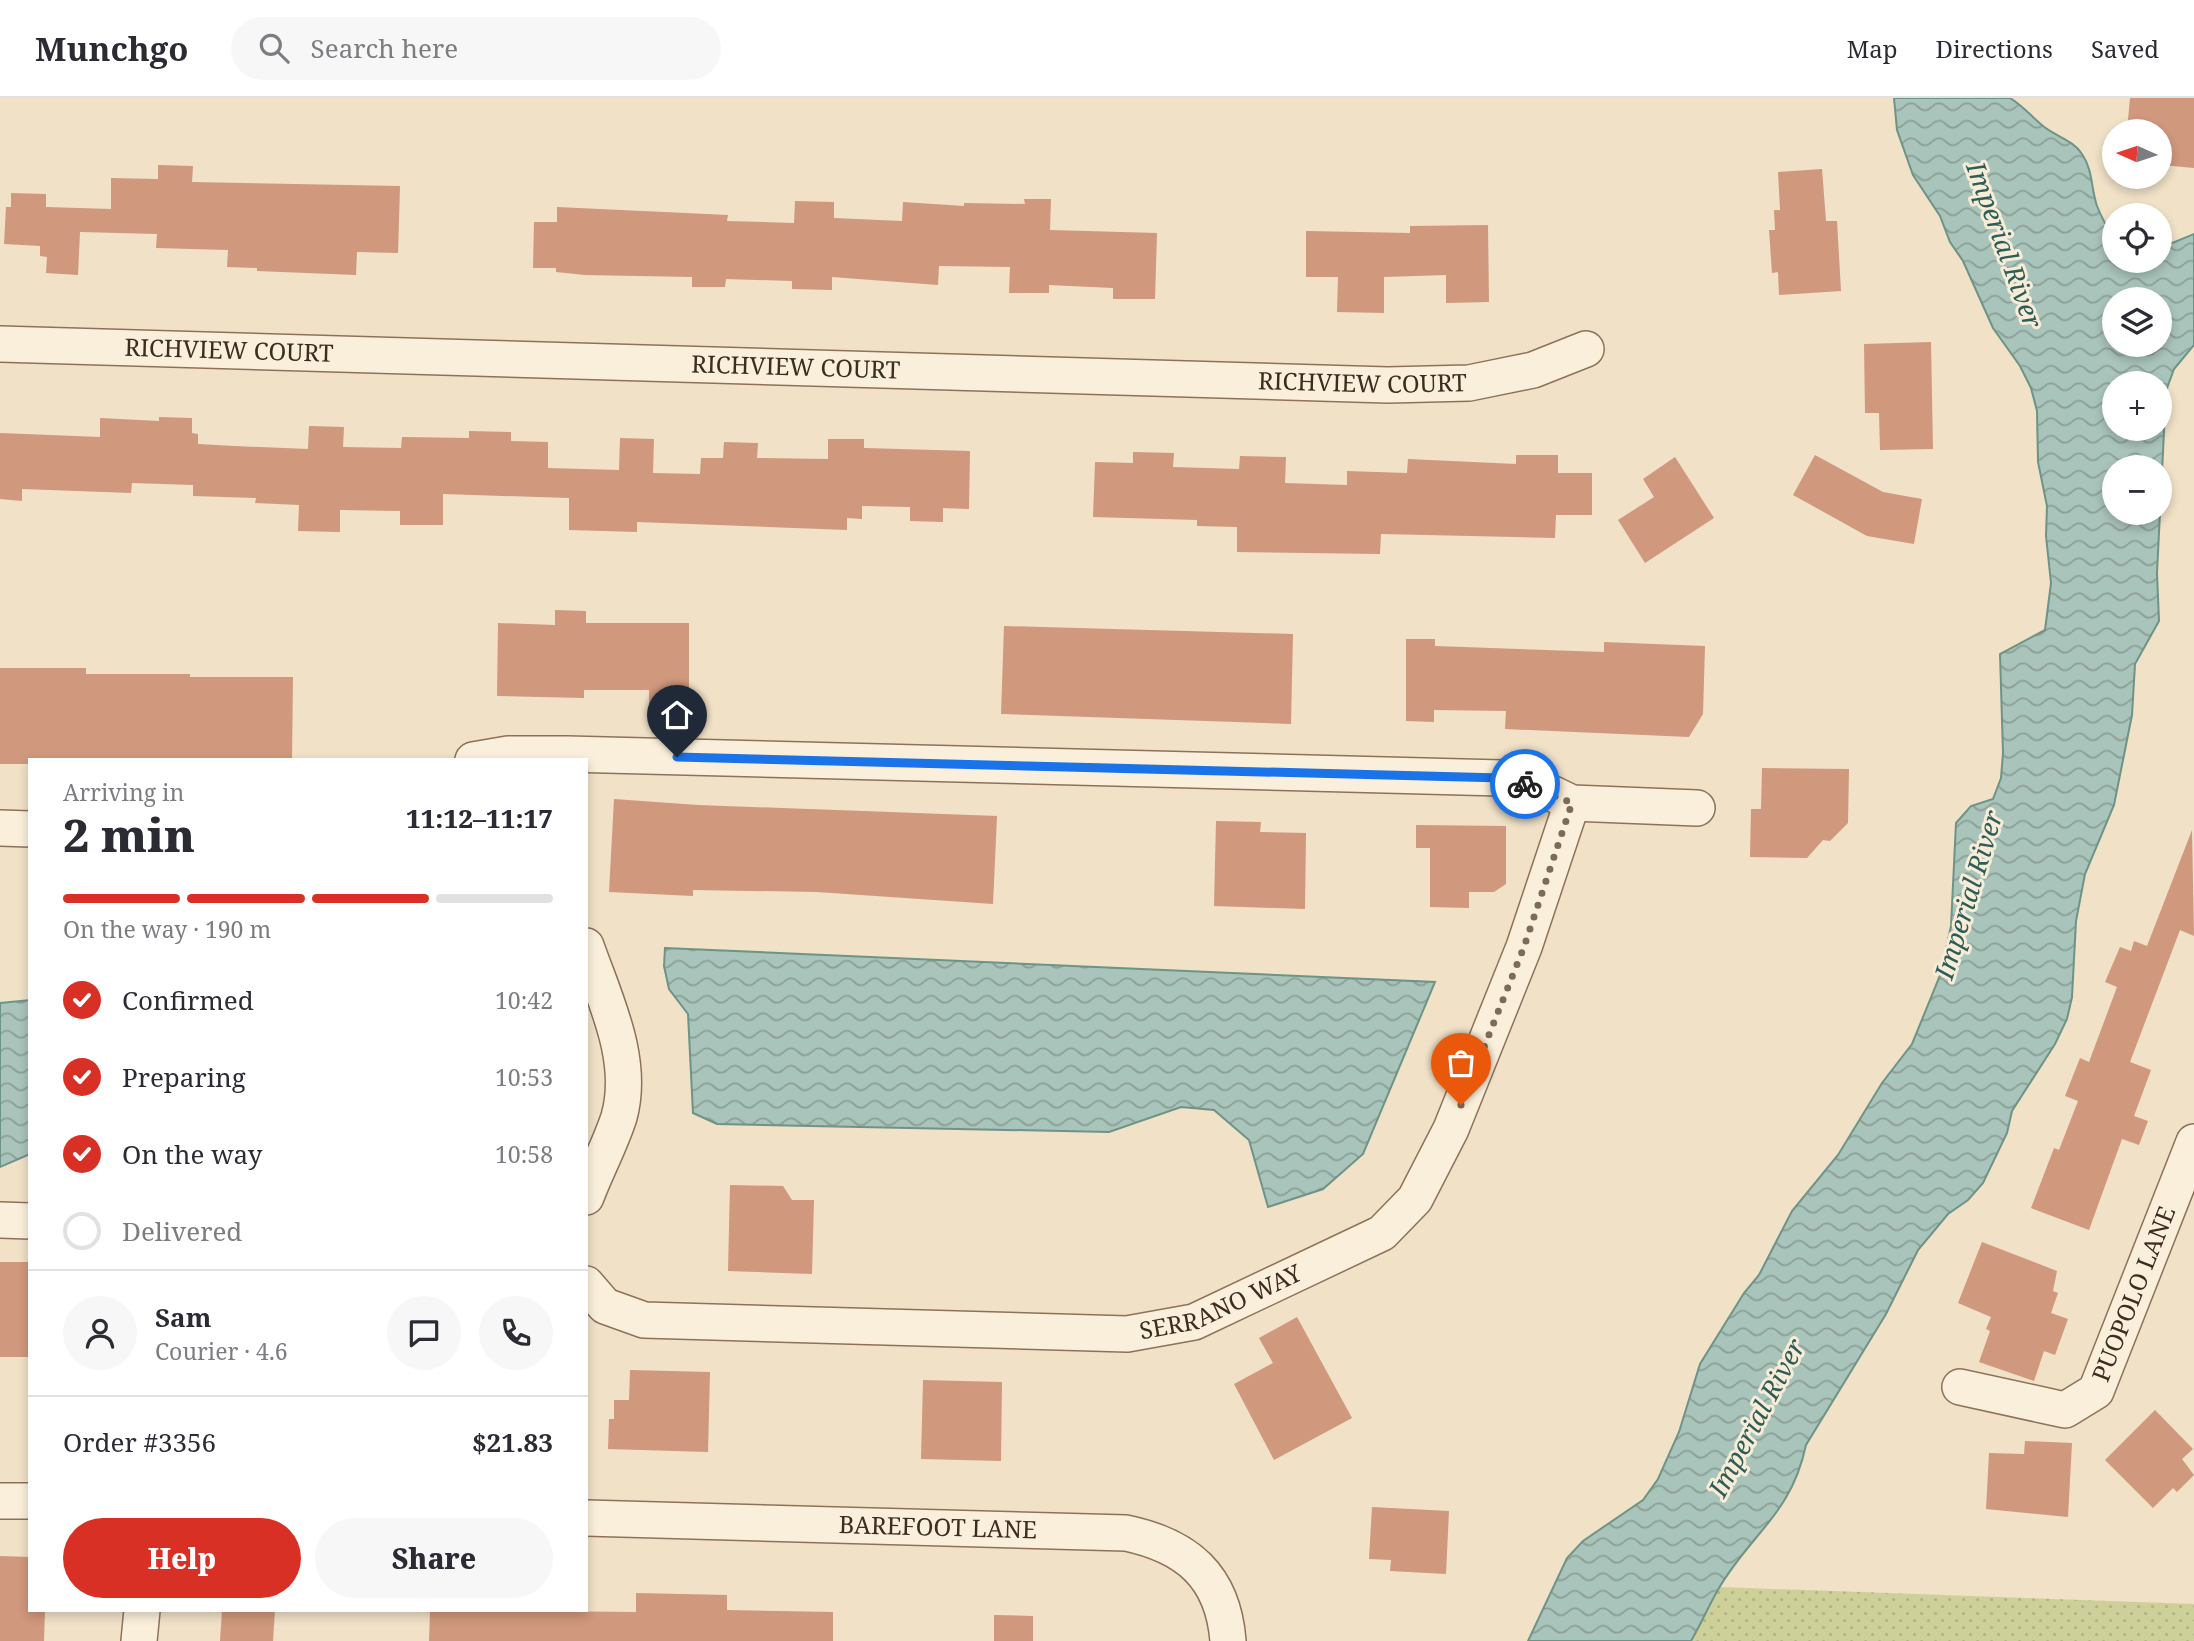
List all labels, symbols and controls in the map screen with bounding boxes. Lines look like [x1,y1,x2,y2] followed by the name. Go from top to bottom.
[231,17,721,80] search box
[35,26,189,71] text: Munchgo
[255,29,293,67] icon: search
[311,30,458,66] text: Search here
[1847,32,1898,65] text: Map
[1936,32,2053,65] text: Directions
[2091,32,2159,65] text: Saved
[2102,119,2172,189] north arrow
[2102,119,2172,525] map controls
[1958,156,2052,334] water label: Imperial River
[2102,203,2172,273] button: locate
[2102,287,2172,357] button: layers
[124,330,334,369] street label: RICHVIEW COURT
[691,346,901,386] street label: RICHVIEW COURT
[1258,363,1468,400] street label: RICHVIEW COURT
[2102,371,2172,441] button: +
[2102,455,2172,525] button: −
[647,685,707,757] pin
[658,696,696,734] icon: home
[1490,749,1560,819] courier
[1506,765,1544,803] icon: bike
[63,776,184,808] text: Arriving in
[406,800,553,836] text: 11:12–11:17
[63,803,195,865] text: 2 min
[1925,805,2011,984] water label: Imperial River
[63,913,271,945] text: On the way · 190 m
[63,981,101,1019] icon: check
[122,982,254,1018] text: Confirmed
[495,984,553,1016] text: 10:42
[1431,1033,1491,1105] pin
[1442,1044,1480,1082] icon: bag
[63,1058,101,1096] icon: check
[122,1059,246,1095] text: Preparing
[495,1061,553,1093] text: 10:53
[63,1135,101,1173] icon: check
[122,1136,262,1172] text: On the way
[495,1138,553,1170] text: 10:58
[2083,1201,2182,1386] street label: PUOPOLO LANE
[122,1213,242,1249] text: Delivered
[1137,1255,1308,1346] street label: SERRANO WAY
[63,1296,137,1370] button: person
[387,1296,461,1370] button: chat
[479,1296,553,1370] button: phone
[155,1299,211,1335] text: Sam
[1699,1331,1813,1504] water label: Imperial River
[155,1335,288,1367] text: Courier · 4.6
[63,1424,216,1460] text: Order #3356
[472,1424,553,1460] text: $21.83
[838,1507,1037,1546] street label: BAREFOOT LANE
[63,1518,301,1598] button: Help
[315,1518,553,1598] button: Share

